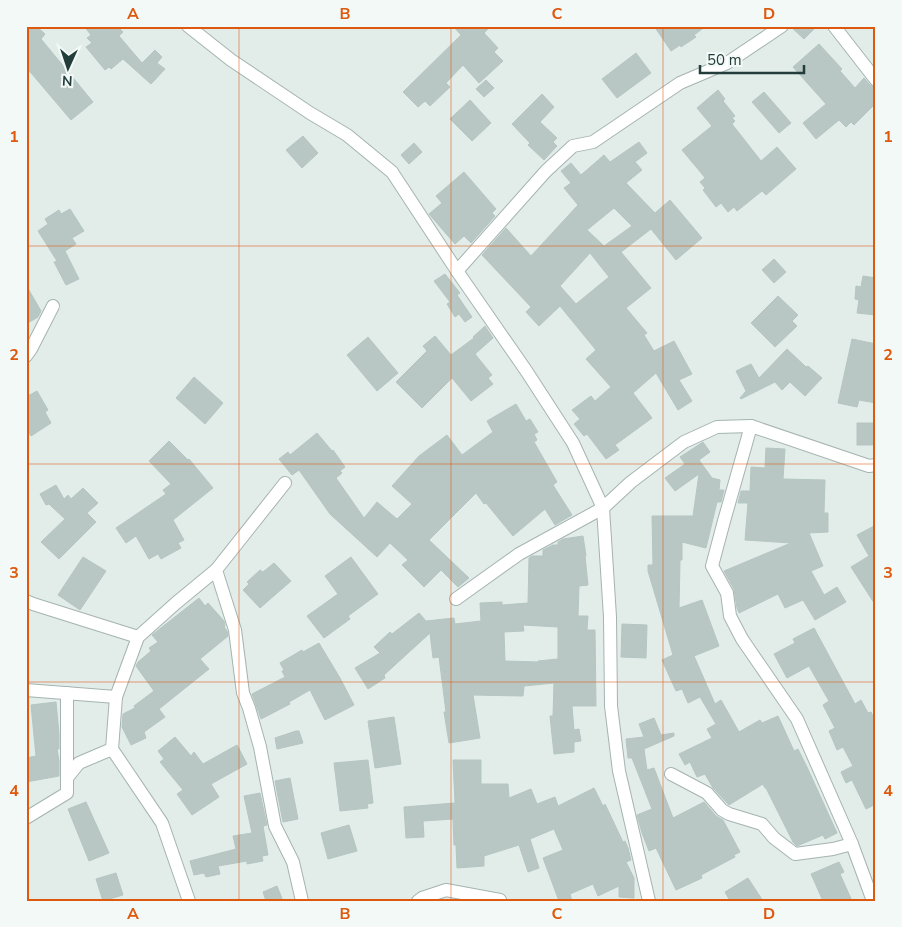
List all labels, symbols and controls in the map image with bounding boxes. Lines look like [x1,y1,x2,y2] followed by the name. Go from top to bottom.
[127,3,139,25] text: A
[339,3,351,25] text: B
[552,3,563,25] text: C
[763,3,775,25] text: D
[42,42,92,92] north arrow
[700,42,803,74] scale bar
[707,50,742,70] text: 50 m
[62,71,73,90] text: N
[9,126,19,148] text: 1
[883,126,893,148] text: 1
[9,344,19,366] text: 2
[883,344,893,366] text: 2
[9,562,19,584] text: 3
[883,562,893,584] text: 3
[9,780,19,802] text: 4
[883,780,893,802] text: 4
[127,903,139,925] text: A
[339,903,351,925] text: B
[552,903,563,925] text: C
[763,903,775,925] text: D

